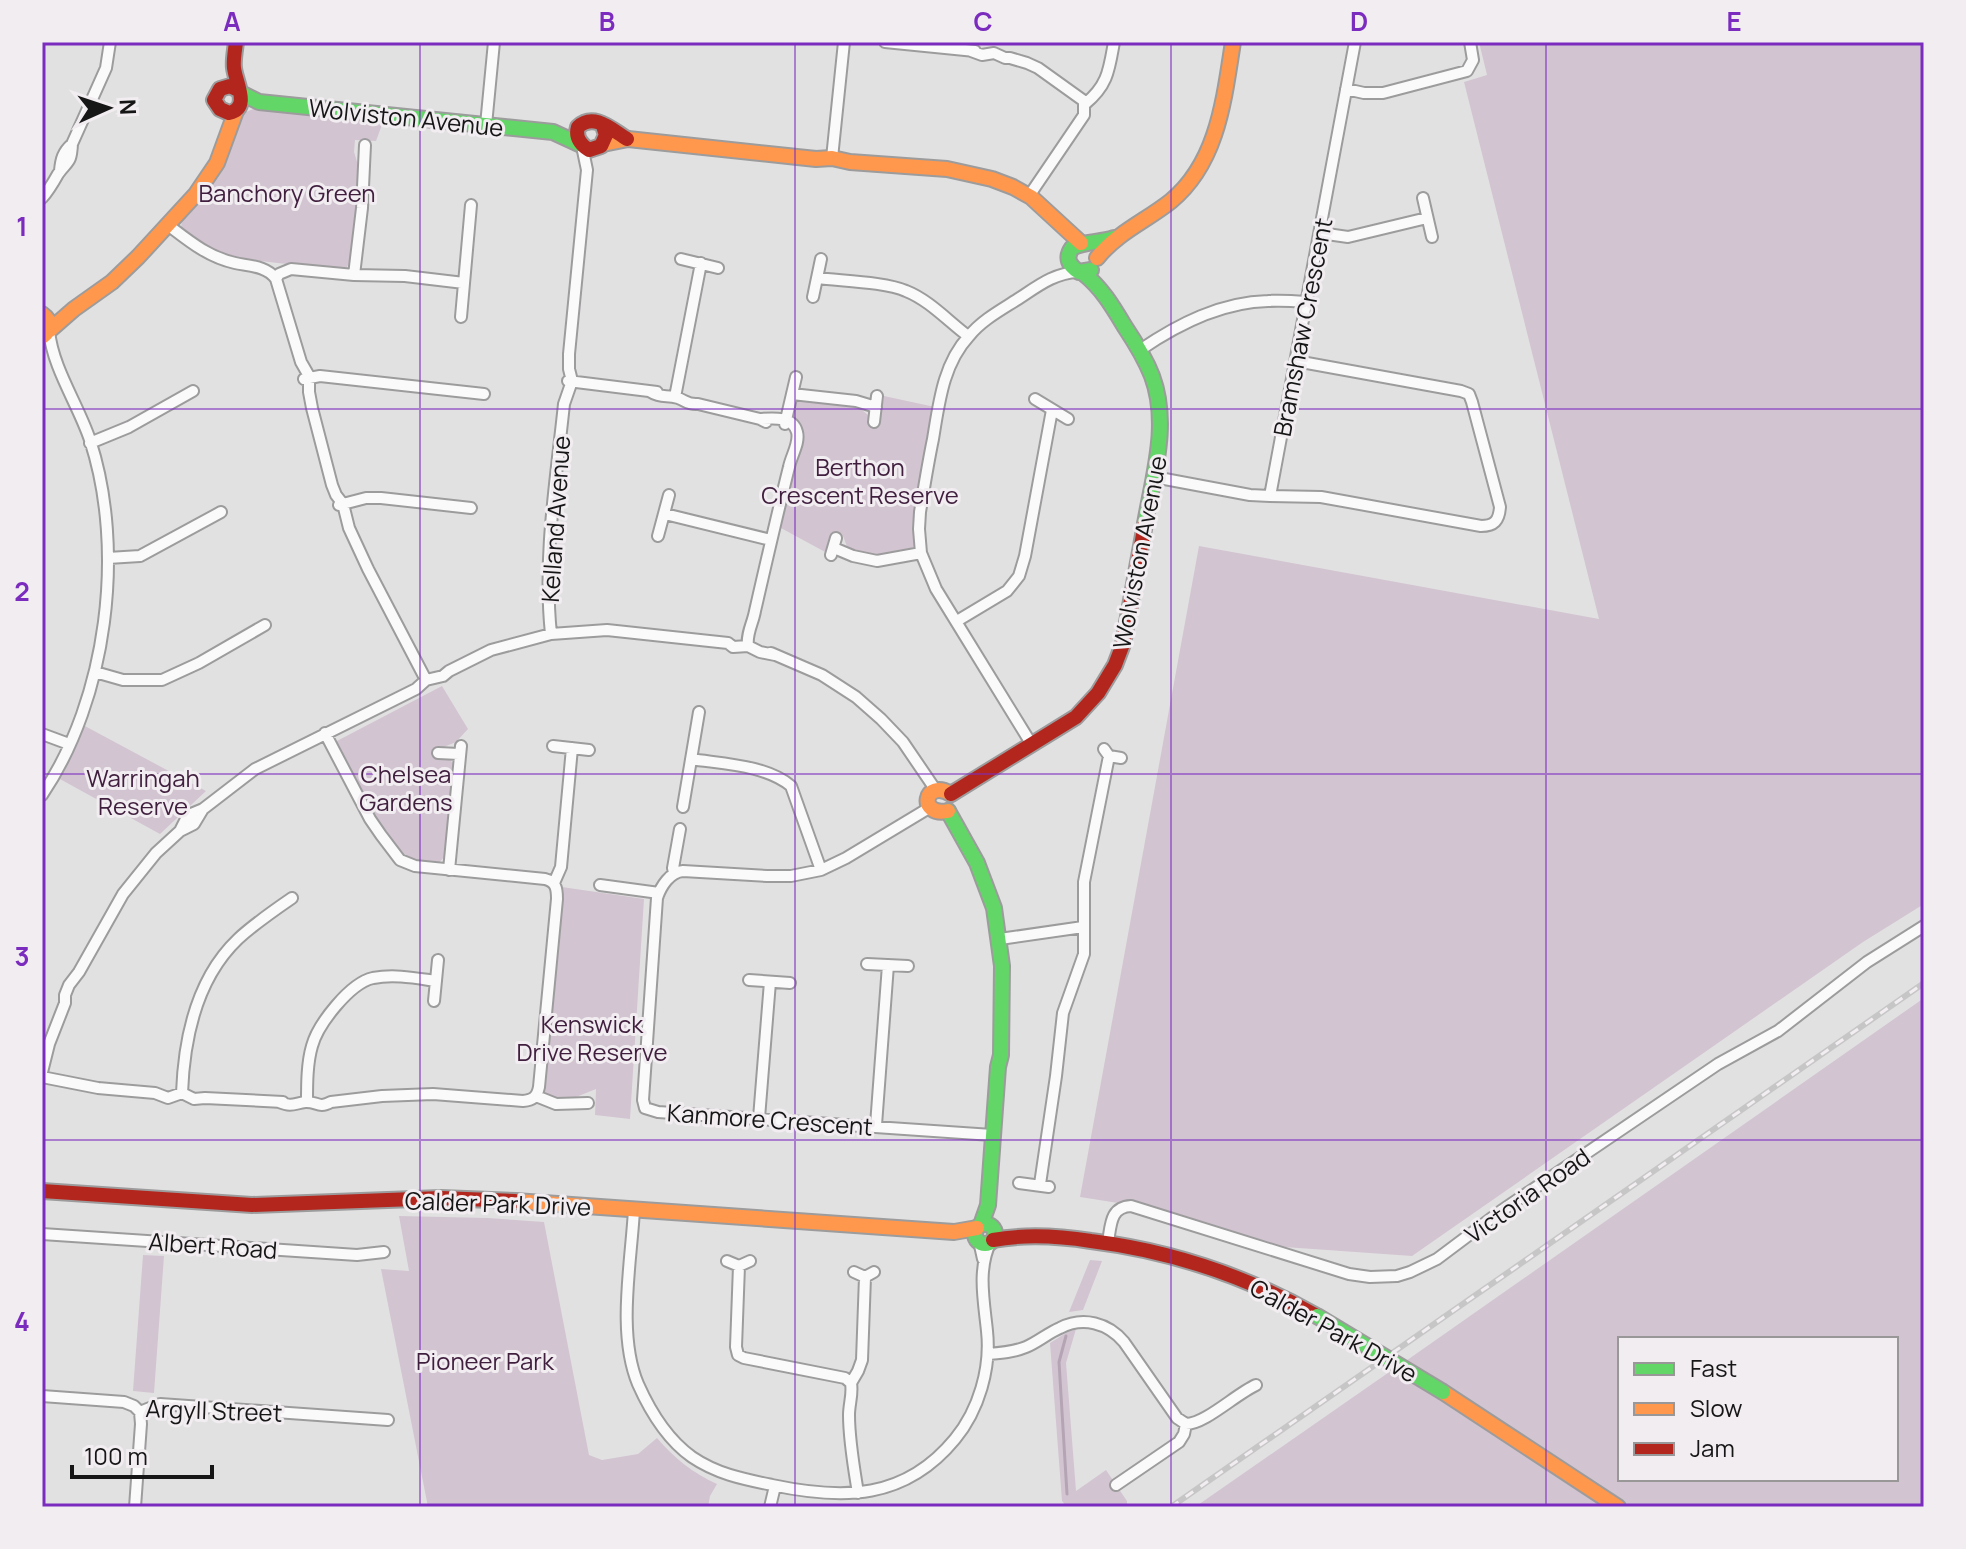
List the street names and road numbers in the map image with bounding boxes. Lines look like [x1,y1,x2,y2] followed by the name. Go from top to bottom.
[307,90,505,144] street label: Wolviston Avenue
[1265,215,1339,439] street label: Bramshaw Crescent
[533,434,577,604] street label: Kelland Avenue
[1104,453,1174,651] street label: Wolviston Avenue
[666,1095,874,1143] street label: Kanmore Crescent
[1458,1140,1596,1250] street label: Victoria Road
[404,1183,592,1223] street label: Calder Park Drive
[148,1224,278,1266] street label: Albert Road
[1244,1270,1424,1390] street label: Calder Park Drive
[145,1391,283,1429] street label: Argyll Street

